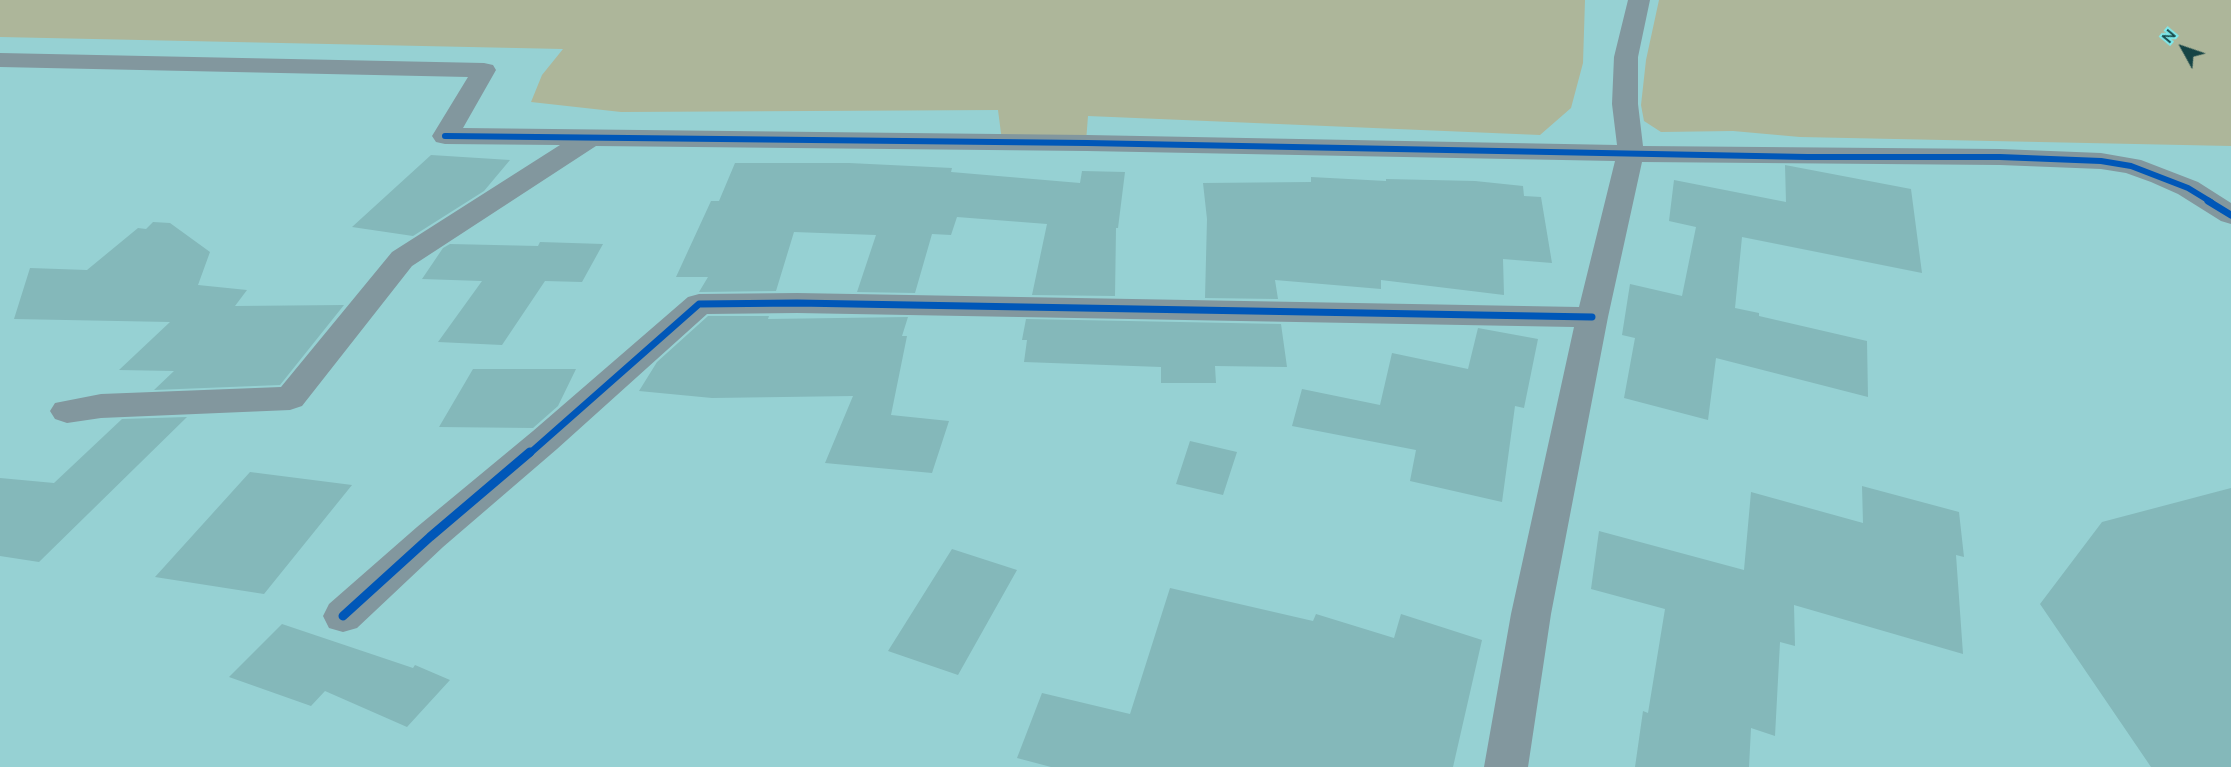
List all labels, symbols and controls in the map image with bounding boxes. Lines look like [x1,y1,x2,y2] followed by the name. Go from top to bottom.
[2153,18,2213,78] north arrow
[2157,25,2181,48] text: N

